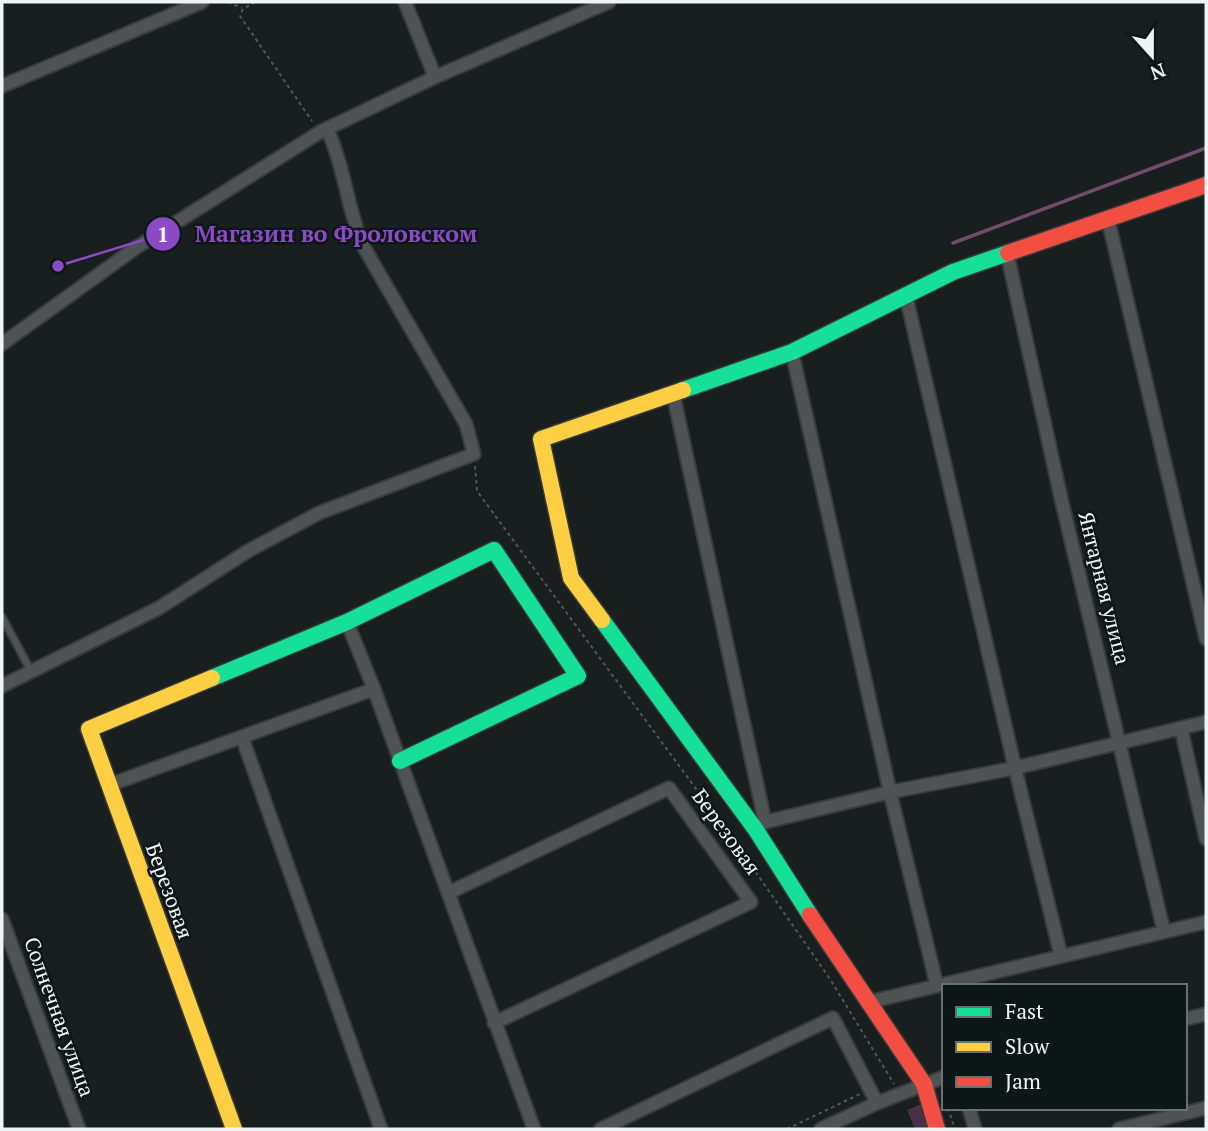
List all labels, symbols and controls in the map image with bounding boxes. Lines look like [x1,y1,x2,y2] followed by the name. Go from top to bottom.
[1117,21,1187,91] north arrow
[1147,58,1169,87] text: N
[146,212,491,256] callout: Магазин во Фроловском
[195,218,477,249] text: Магазин во Фроловском
[157,220,169,248] text: 1
[1072,508,1138,668] street label: Янтарная улица
[686,783,768,880] street label: Березовая
[140,839,200,942] street label: Березовая
[18,933,102,1101] street label: Солнечная улица
[942,984,1187,1110] legend
[1005,997,1044,1025] text: Fast
[1005,1032,1050,1060] text: Slow
[1005,1067,1041,1095] text: Jam

